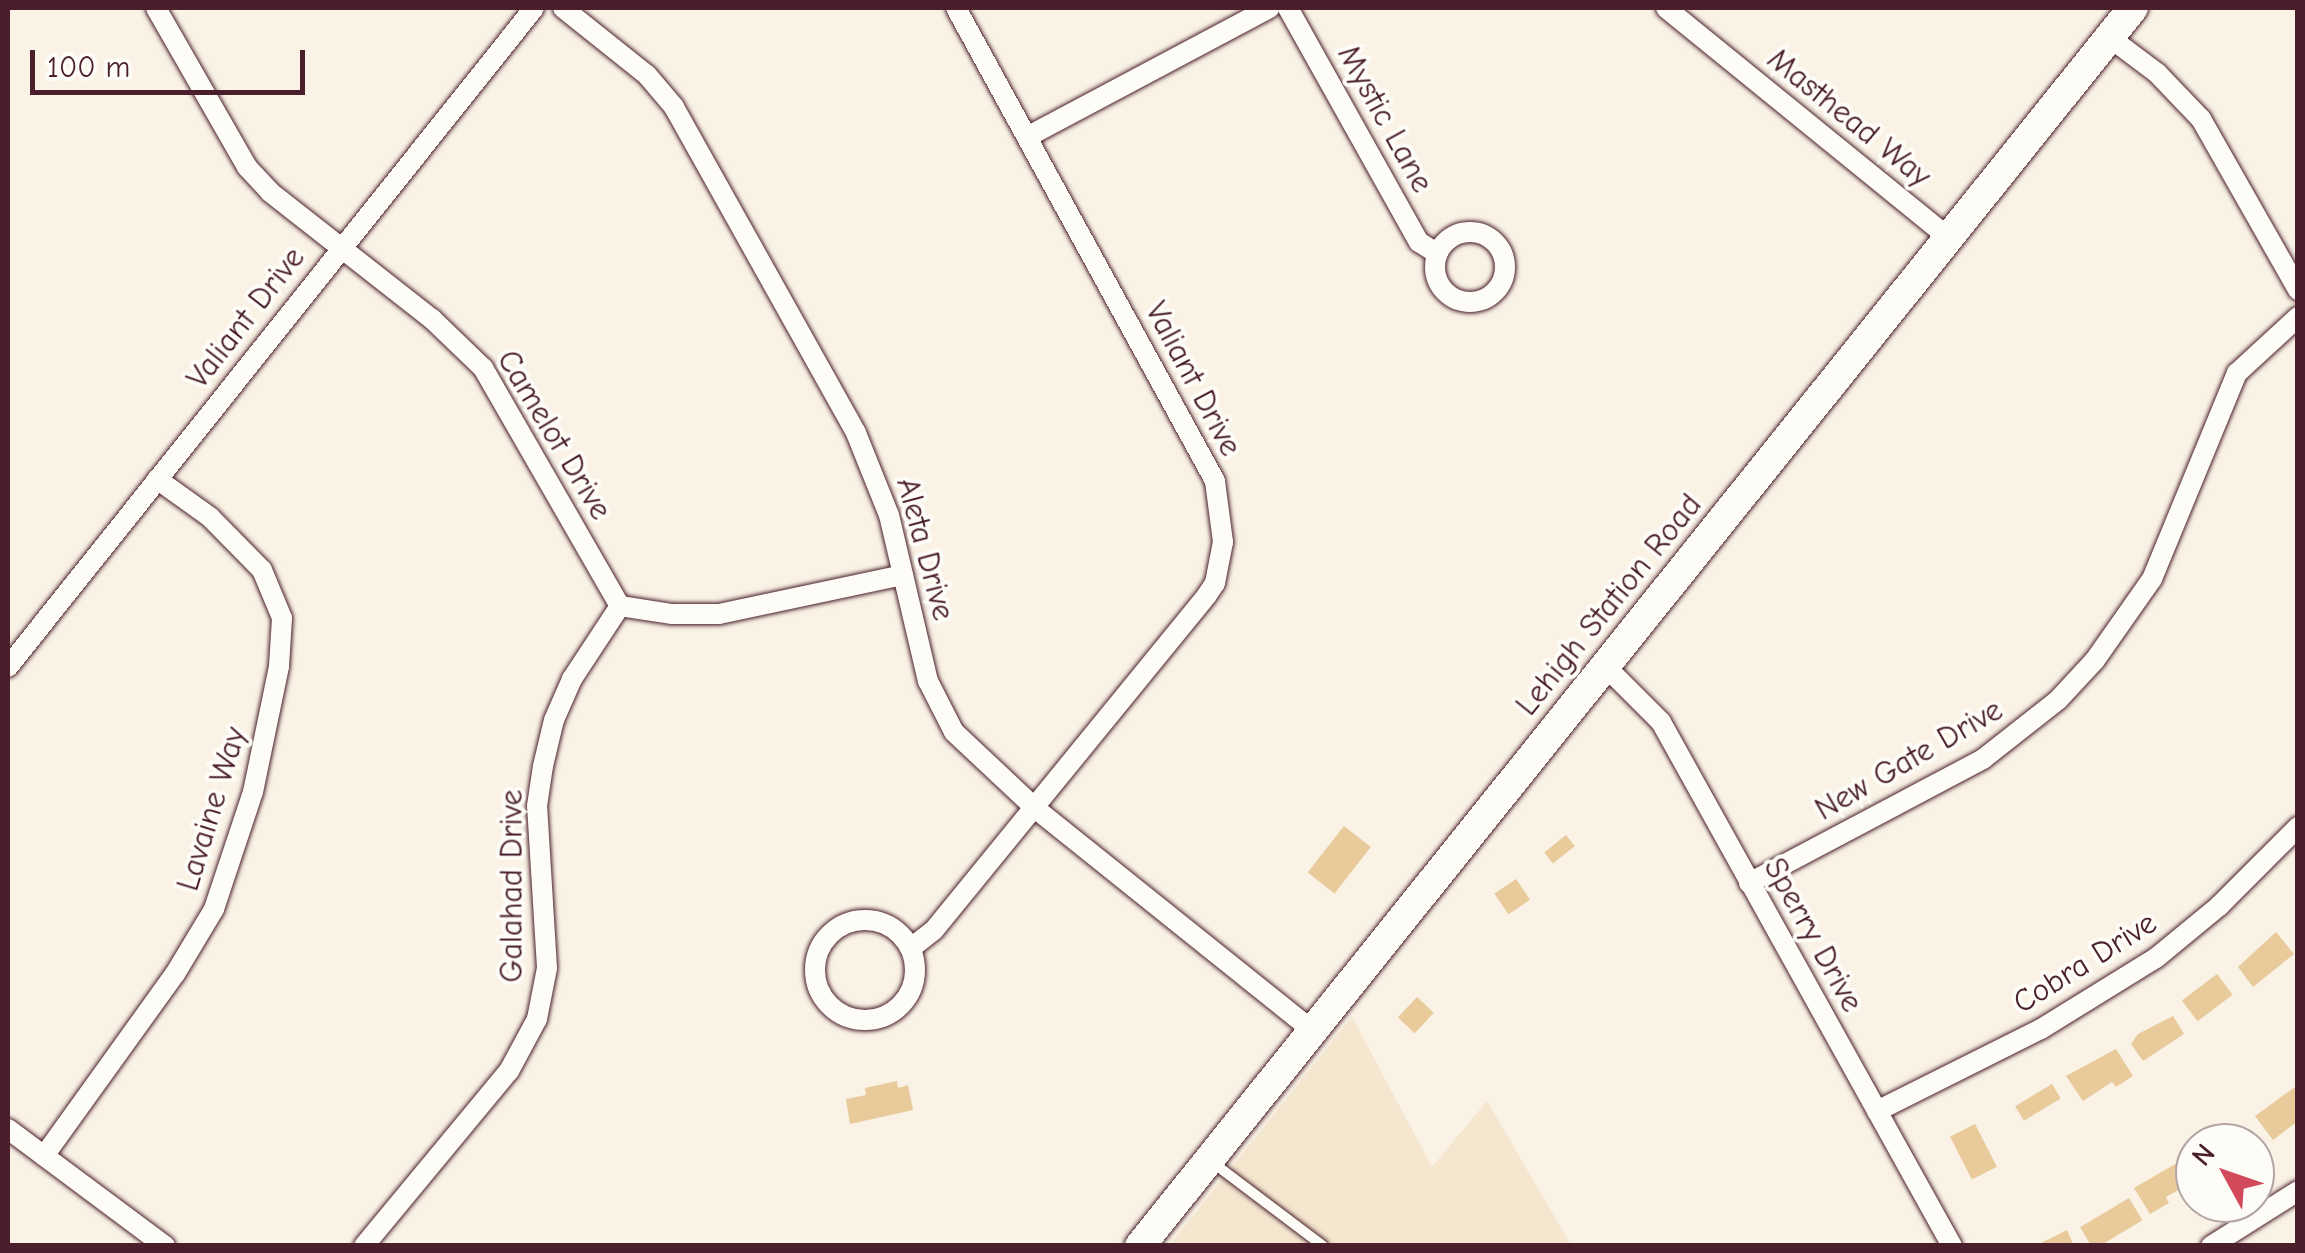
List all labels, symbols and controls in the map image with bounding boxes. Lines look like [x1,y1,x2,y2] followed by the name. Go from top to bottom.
[35,30,310,92] scale bar
[1329,39,1441,199] street label: Mystic Lane
[1759,40,1939,196] street label: Masthead Way
[47,50,130,85] text: 100 m
[179,240,313,396] street label: Valiant Drive
[1136,295,1250,463] street label: Valiant Drive
[488,343,620,527] street label: Camelot Drive
[888,474,962,624] street label: Aleta Drive
[1508,486,1710,724] street label: Lehigh Station Road
[1808,691,2010,829] street label: New Gate Drive
[169,722,255,896] street label: Lavaine Way
[493,789,531,983] street label: Galahad Drive
[1755,851,1871,1019] street label: Sperry Drive
[2006,904,2164,1022] street label: Cobra Drive
[2175,1123,2275,1223] north arrow
[2185,1138,2222,1172] text: N

